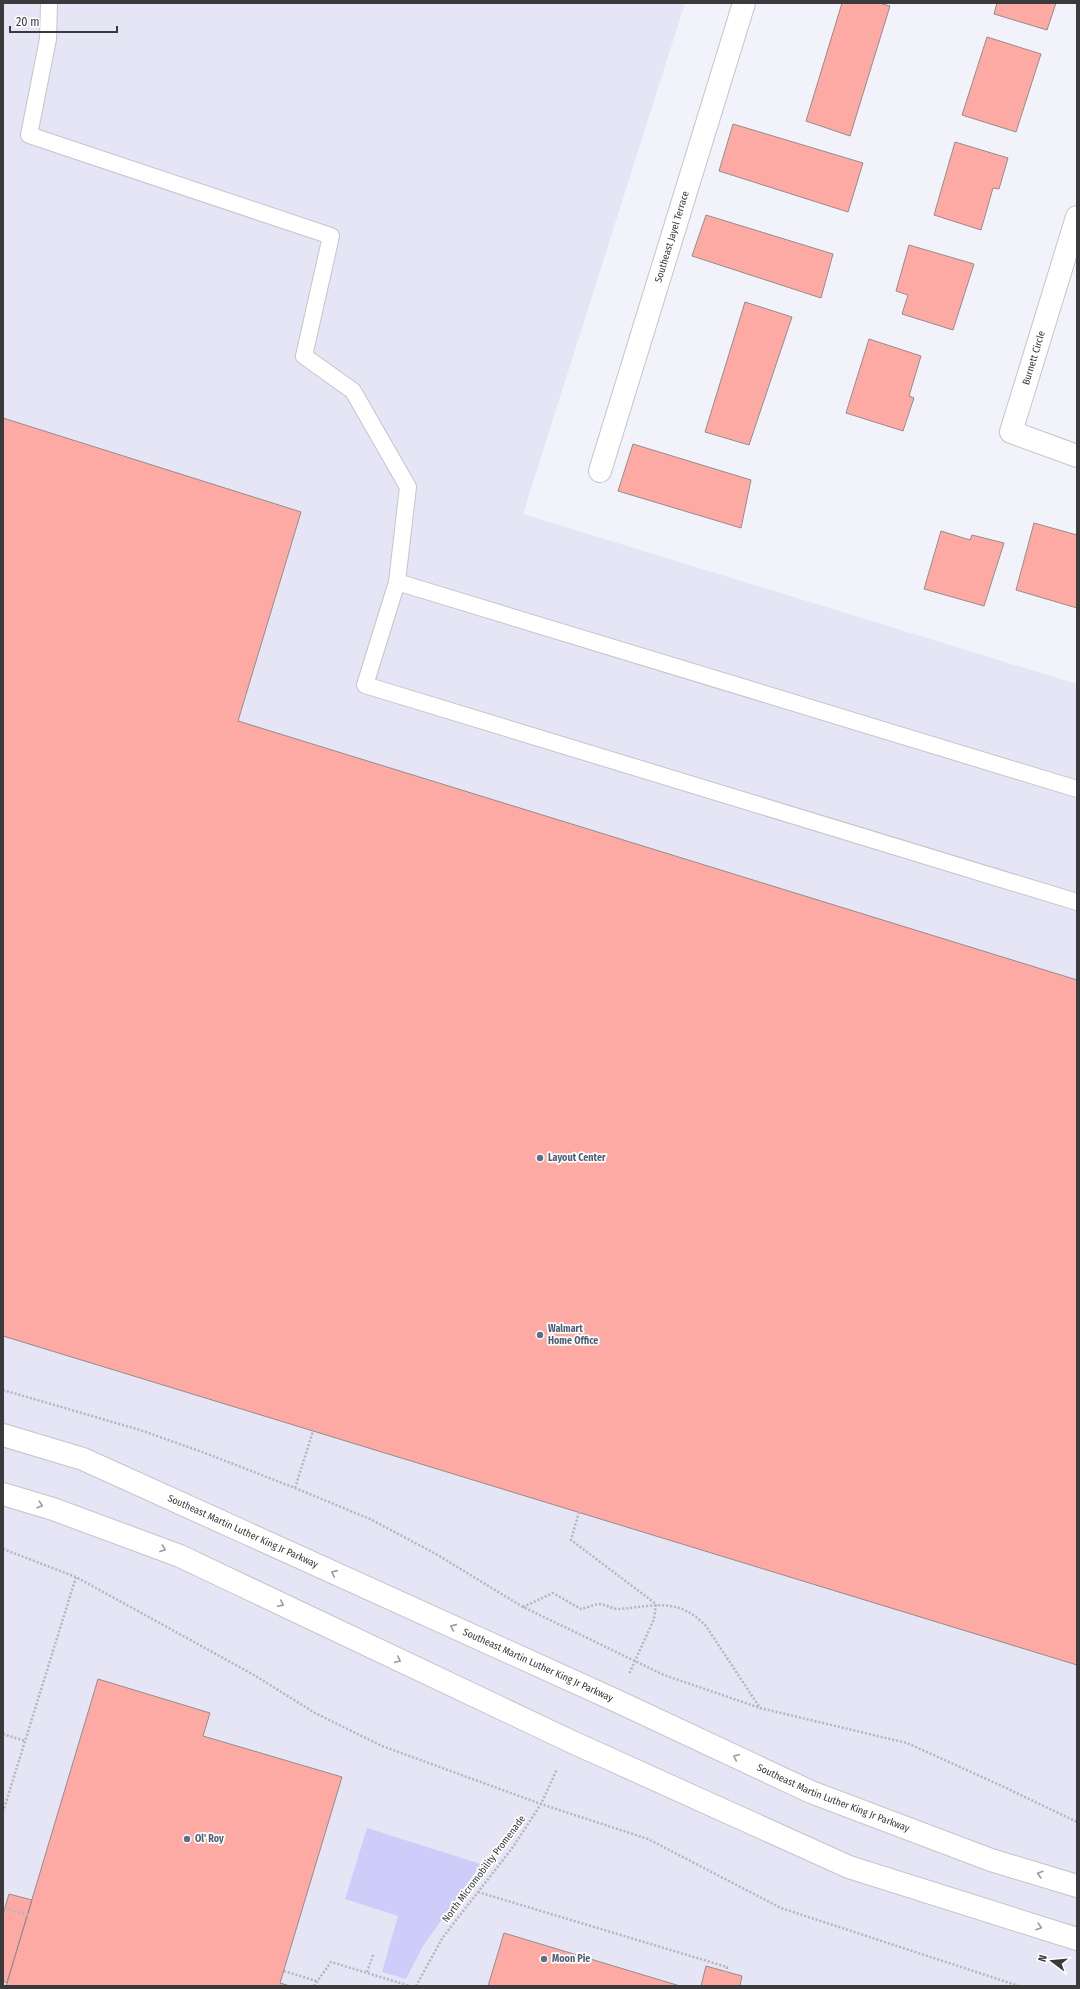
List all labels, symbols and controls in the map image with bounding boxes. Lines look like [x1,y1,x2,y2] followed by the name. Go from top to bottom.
[10,8,117,34] scale bar
[16,15,40,29] text: 20 m
[652,190,692,284] street label: Southeast Jayel Terrace
[1020,329,1048,386] street label: Burnett Circle
[548,1152,606,1164] place label: Layout Center
[535,1153,545,1163] marker: Layout Center
[548,1323,598,1347] place label: Walmart Home Office
[535,1330,545,1340] marker: Walmart Home Office
[166,1492,320,1571] street label: Southeast Martin Luther King Jr Parkway
[37,1500,44,1509] one-way arrow
[159,1545,166,1553] one-way arrow
[331,1570,339,1578] one-way arrow
[276,1599,284,1607] one-way arrow
[449,1623,456,1631] one-way arrow
[461,1626,615,1705] street label: Southeast Martin Luther King Jr Parkway
[394,1655,401,1663] one-way arrow
[733,1754,740,1762] one-way arrow
[755,1762,912,1835] street label: Southeast Martin Luther King Jr Parkway
[440,1813,528,1925] street label: North Micromobility Promenade
[195,1833,224,1845] place label: Ol' Roy
[182,1834,192,1844] marker: Ol' Roy
[1036,1870,1043,1879] one-way arrow
[1036,1922,1043,1931] one-way arrow
[1032,1941,1072,1981] north arrow
[552,1953,590,1965] place label: Moon Pie
[1036,1953,1050,1963] text: N
[539,1954,549,1964] marker: Moon Pie

